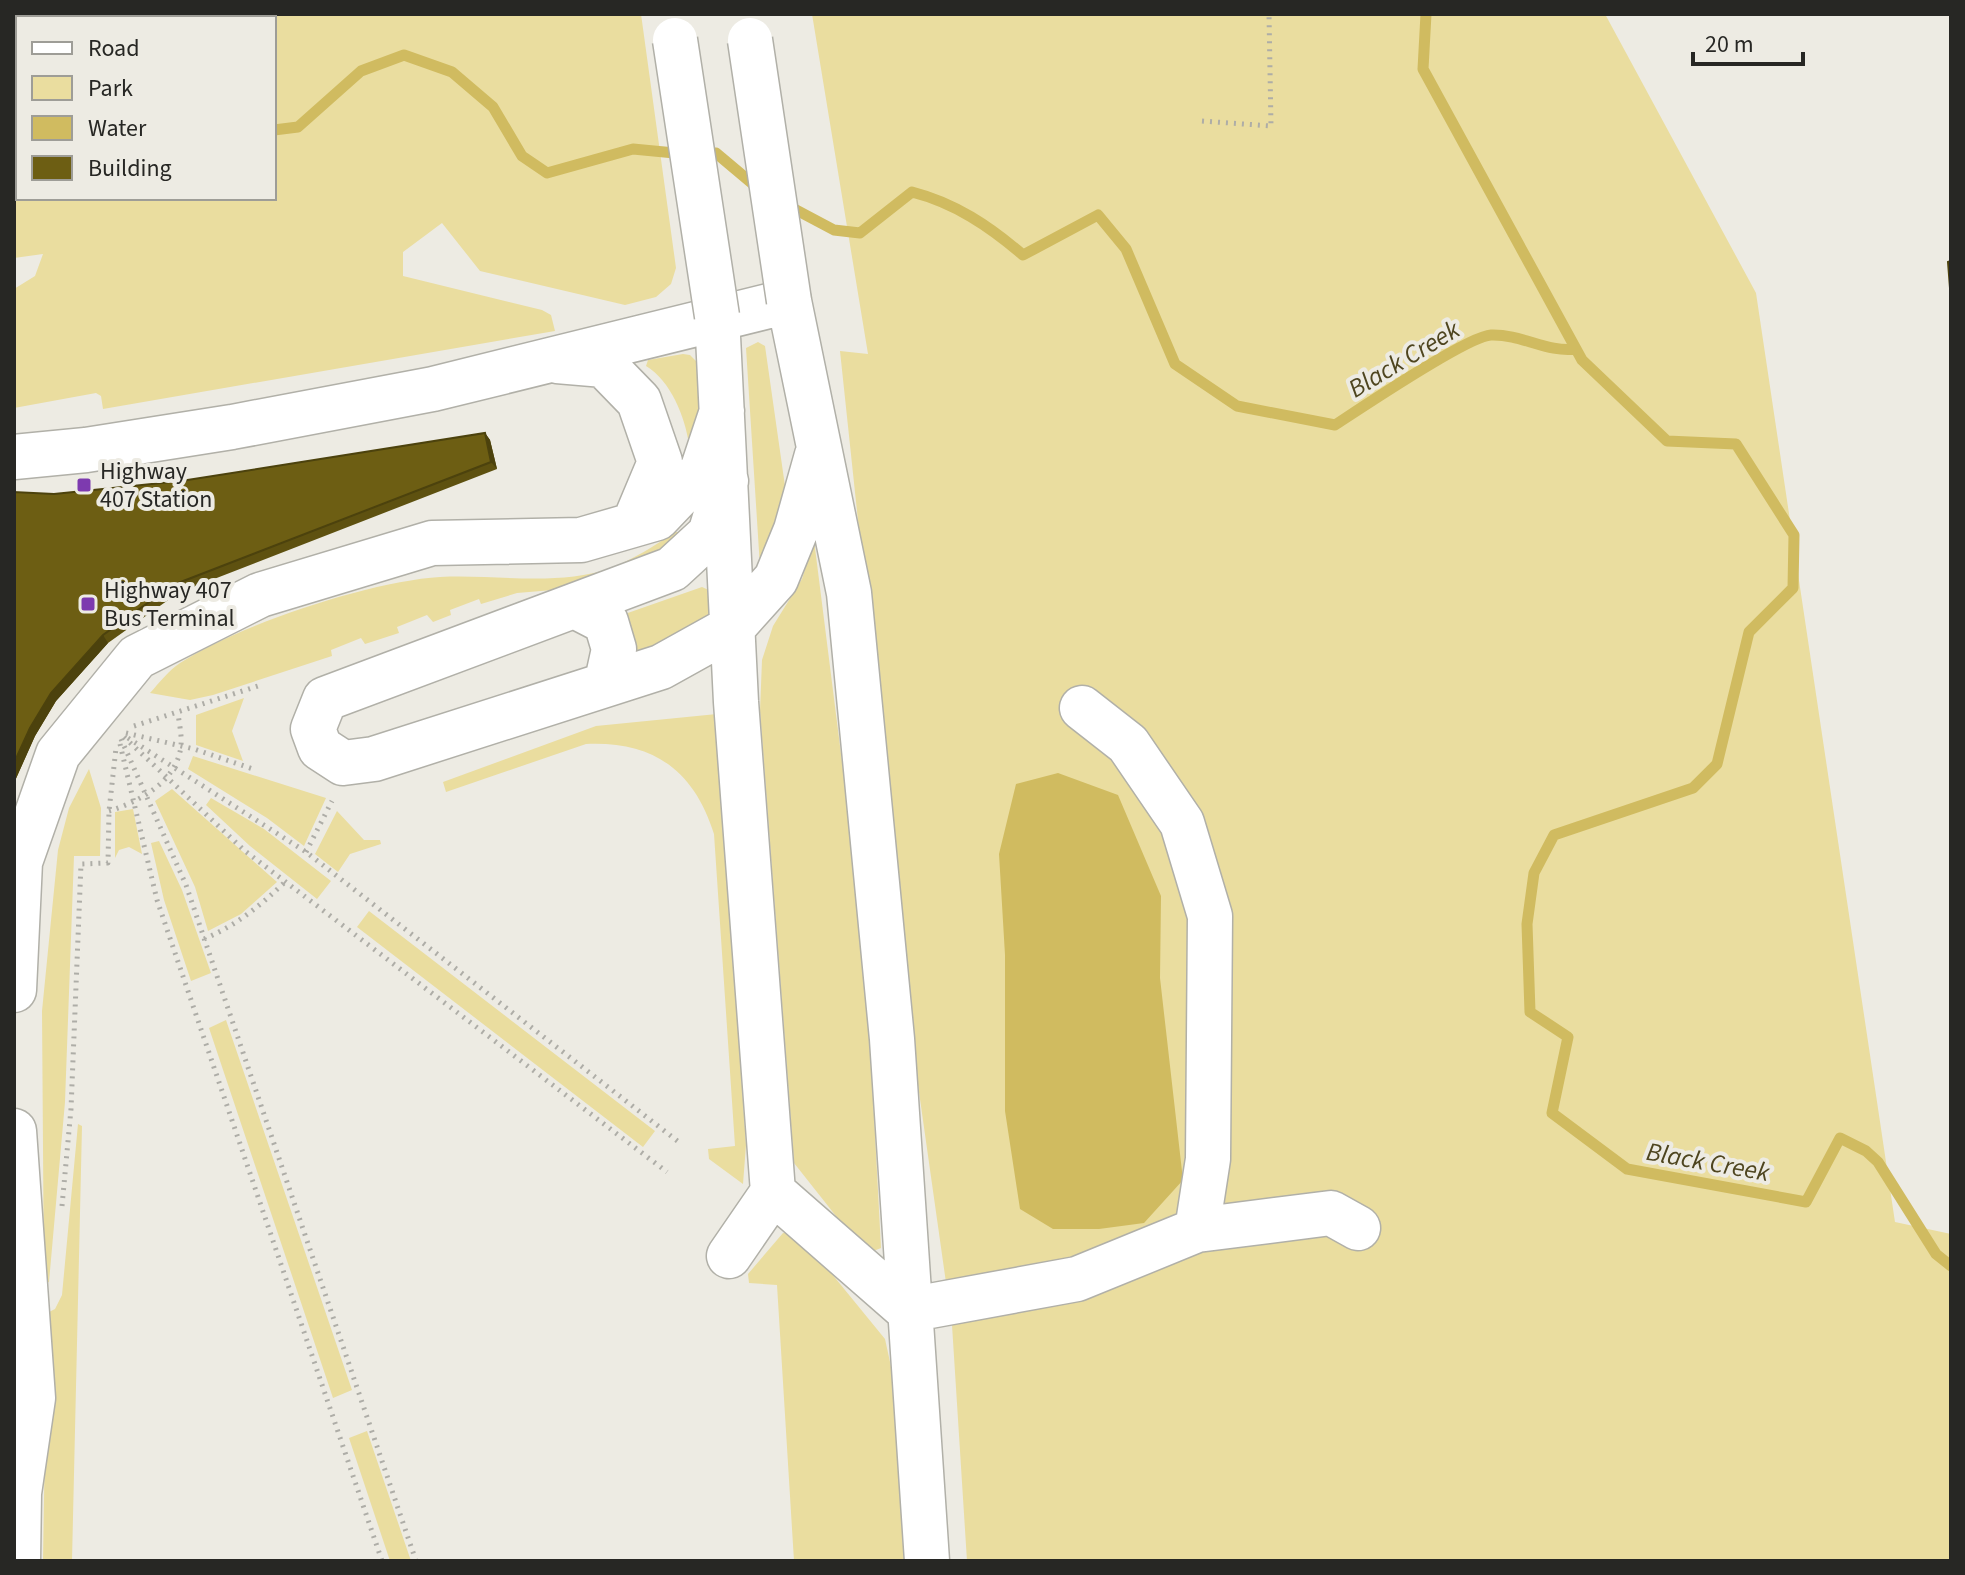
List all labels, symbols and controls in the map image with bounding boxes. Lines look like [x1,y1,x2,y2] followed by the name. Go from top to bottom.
[16,16,276,200] legend
[1693,16,1803,66] scale bar
[1705,27,1754,62] text: 20 m
[88,31,140,66] text: Road
[88,71,133,106] text: Park
[88,111,147,146] text: Water
[88,151,172,186] text: Building
[1341,311,1467,407] water label: Black Creek
[100,454,212,517] place label: Highway 407 Station
[75,476,93,494] marker: Highway 407 Station
[104,573,235,636] place label: Highway 407 Bus Terminal
[79,595,97,613] marker: Highway 407 Bus Terminal
[1644,1133,1773,1191] water label: Black Creek

